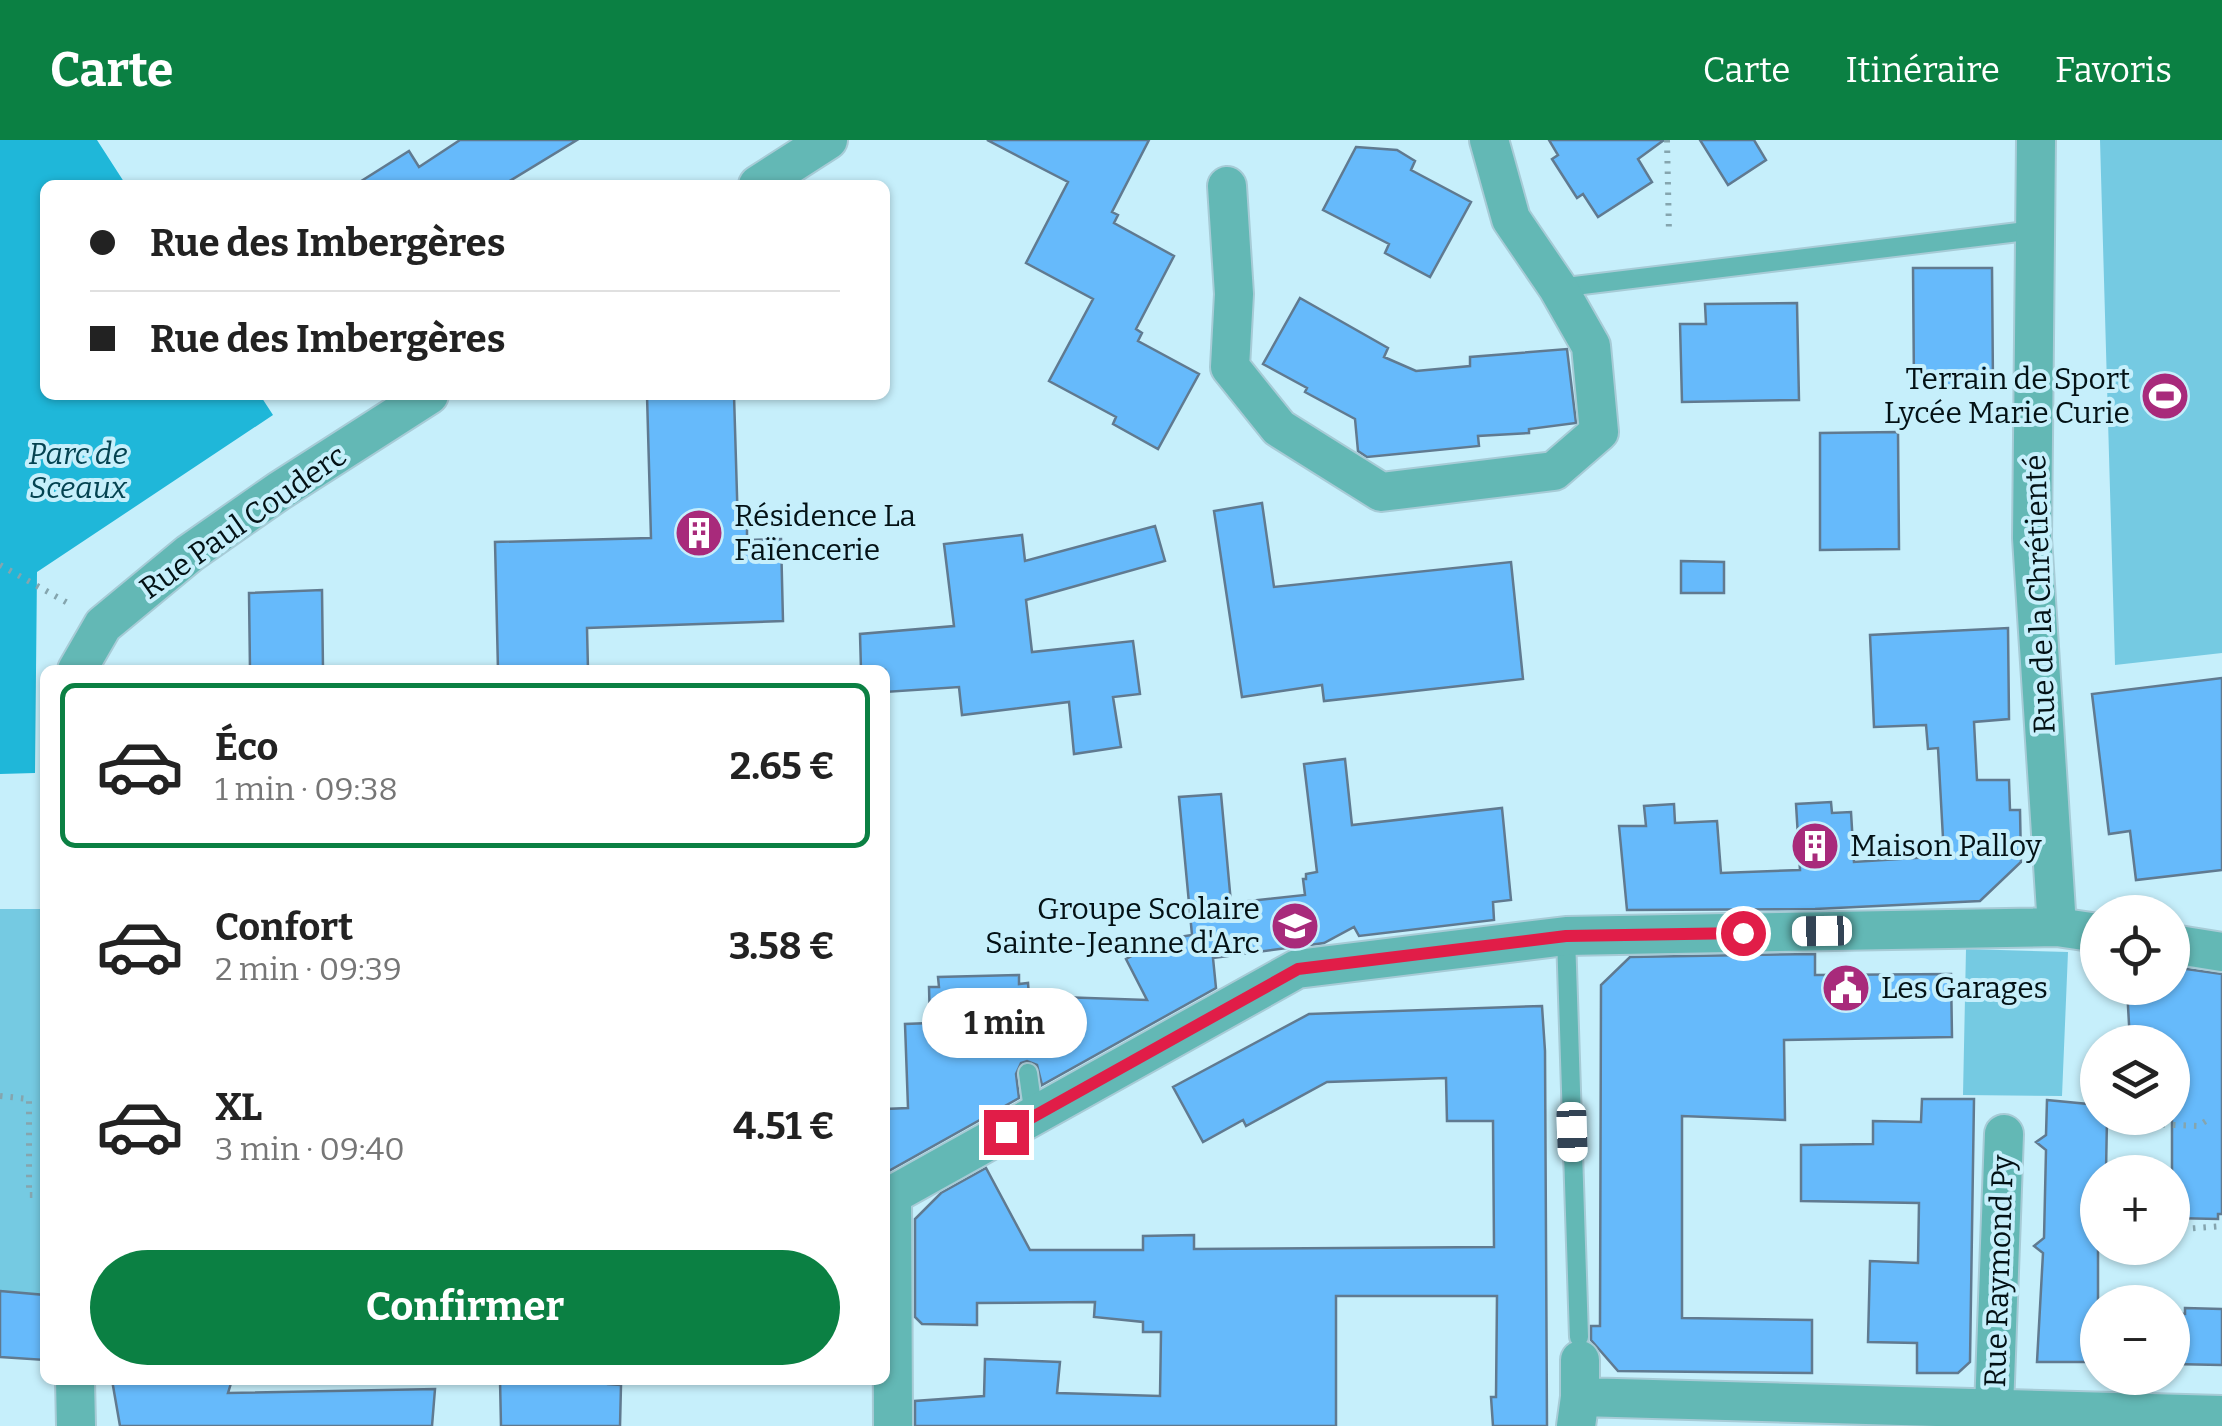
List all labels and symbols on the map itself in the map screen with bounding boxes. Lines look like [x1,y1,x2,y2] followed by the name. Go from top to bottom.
[1884,361,2130,431] place label: Terrain de Sport Lycée Marie Curie
[2139,370,2191,422] sports icon: Terrain de Sport Lycée Marie Curie
[28,436,128,506] park label: Parc de Sceaux
[133,437,353,607] street label: Rue Paul Couderc
[2017,454,2063,734] street label: Rue de la Chrétienté
[734,498,916,568] place label: Résidence La Faïencerie
[673,507,725,559] building icon: Résidence La Faïencerie
[1789,820,1841,872] building icon: Maison Palloy
[1850,828,2042,864] place label: Maison Palloy
[985,891,1260,961] place label: Groupe Scolaire Sainte-Jeanne d'Arc
[1269,900,1321,952] school or university icon: Groupe Scolaire Sainte-Jeanne d'Arc
[1721,911,1766,956] route start
[1792,915,1852,947] car
[1820,962,1872,1014] public building icon: Les Garages
[1881,970,2048,1006] place label: Les Garages
[924,987,1088,1057] callout: 1 min
[1556,1101,1588,1163] car
[984,1110,1029,1155] route end
[1977,1154,2021,1388] street label: Rue Raymond Py

